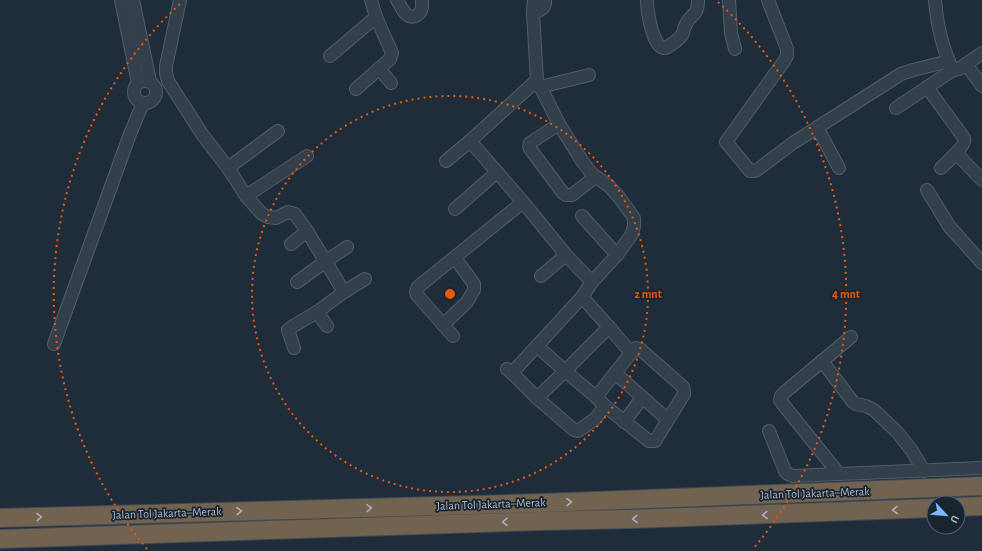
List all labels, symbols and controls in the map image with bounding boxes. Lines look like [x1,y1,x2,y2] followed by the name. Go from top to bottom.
[443,287,457,301] centre of rings
[634,288,662,300] text: 2 mnt
[832,288,860,300] text: 4 mnt
[760,485,870,501] street label: Jalan Tol Jakarta–Merak
[926,495,966,535] north arrow
[436,496,546,512] street label: Jalan Tol Jakarta–Merak
[566,498,572,506] one-way arrow
[366,503,372,512] one-way arrow
[112,505,222,521] street label: Jalan Tol Jakarta–Merak
[892,506,898,514] one-way arrow
[236,507,242,515] one-way arrow
[762,510,768,519] one-way arrow
[36,513,42,521] one-way arrow
[948,514,961,525] text: U
[632,515,638,523] one-way arrow
[502,518,508,526] one-way arrow

